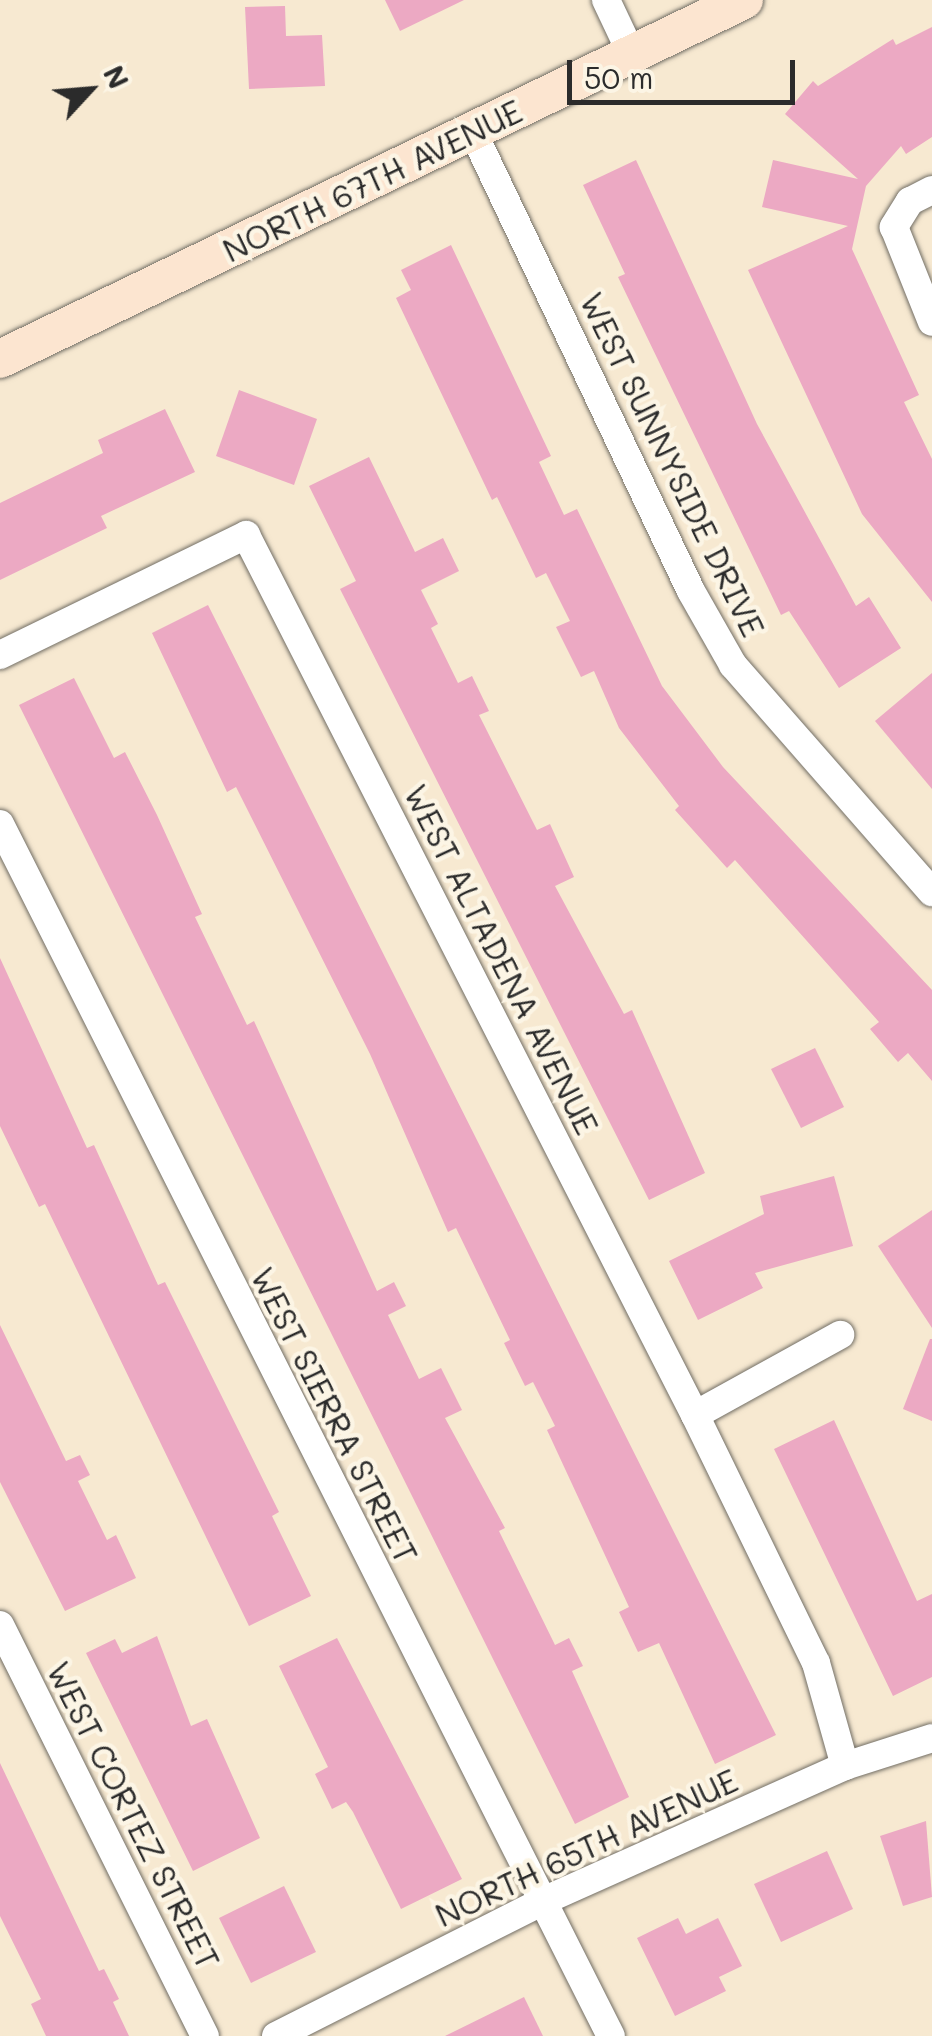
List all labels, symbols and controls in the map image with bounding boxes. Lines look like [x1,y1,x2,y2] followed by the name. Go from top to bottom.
[40,40,140,140] north arrow
[572,40,800,102] scale bar
[584,57,654,97] text: 50 m
[96,59,138,94] text: N
[216,91,528,269] street label: NORTH 67TH AVENUE
[573,286,773,642] street label: WEST SUNNYSIDE DRIVE
[397,778,607,1140] street label: WEST ALTADENA AVENUE
[244,1261,426,1569] street label: WEST SIERRA STREET
[40,1655,228,1975] street label: WEST CORTEZ STREET
[429,1760,743,1934] street label: NORTH 65TH AVENUE

